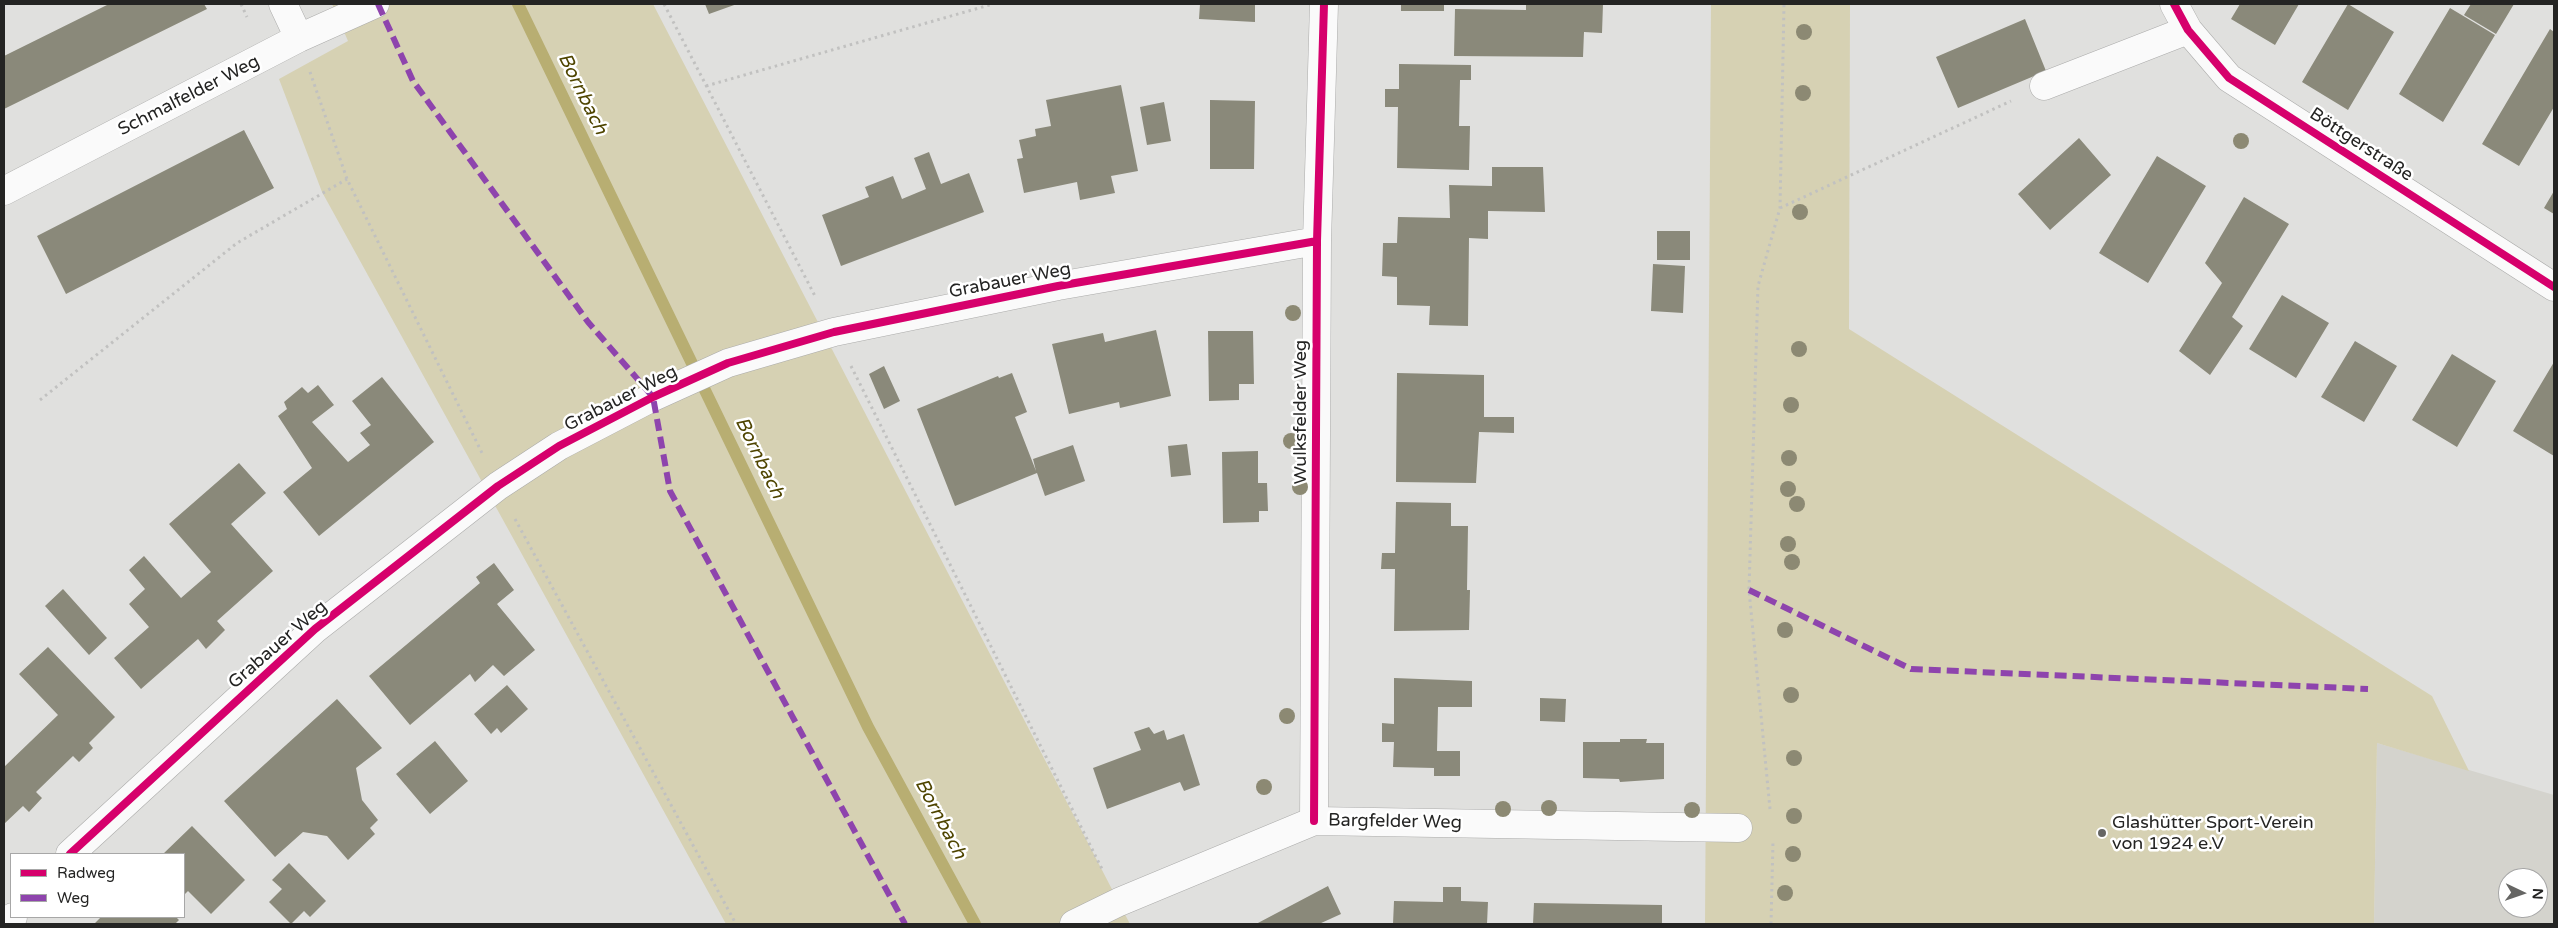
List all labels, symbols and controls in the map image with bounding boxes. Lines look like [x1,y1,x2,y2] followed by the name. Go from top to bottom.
[553,50,611,138] water label: Bornbach
[115,51,263,141] street label: Schmalfelder Weg
[2305,104,2417,186] street label: Böttgerstraße
[947,259,1073,303] street label: Grabauer Weg
[1290,340,1312,484] street label: Wulksfelder Weg
[561,361,681,437] street label: Grabauer Weg
[730,414,788,502] water label: Bornbach
[224,596,332,694] street label: Grabauer Weg
[909,775,971,863] water label: Bornbach
[1328,810,1462,834] street label: Bargfelder Weg
[2112,812,2314,854] place label: Glashütter Sport-Verein von 1924 e.V
[2096,827,2108,839] marker: Glashütter Sport-Verein von 1924 e.V
[10,853,185,918] legend
[57,864,115,882] text: Radweg
[2498,868,2548,918] north arrow
[2529,888,2546,900] text: N
[57,889,89,907] text: Weg

